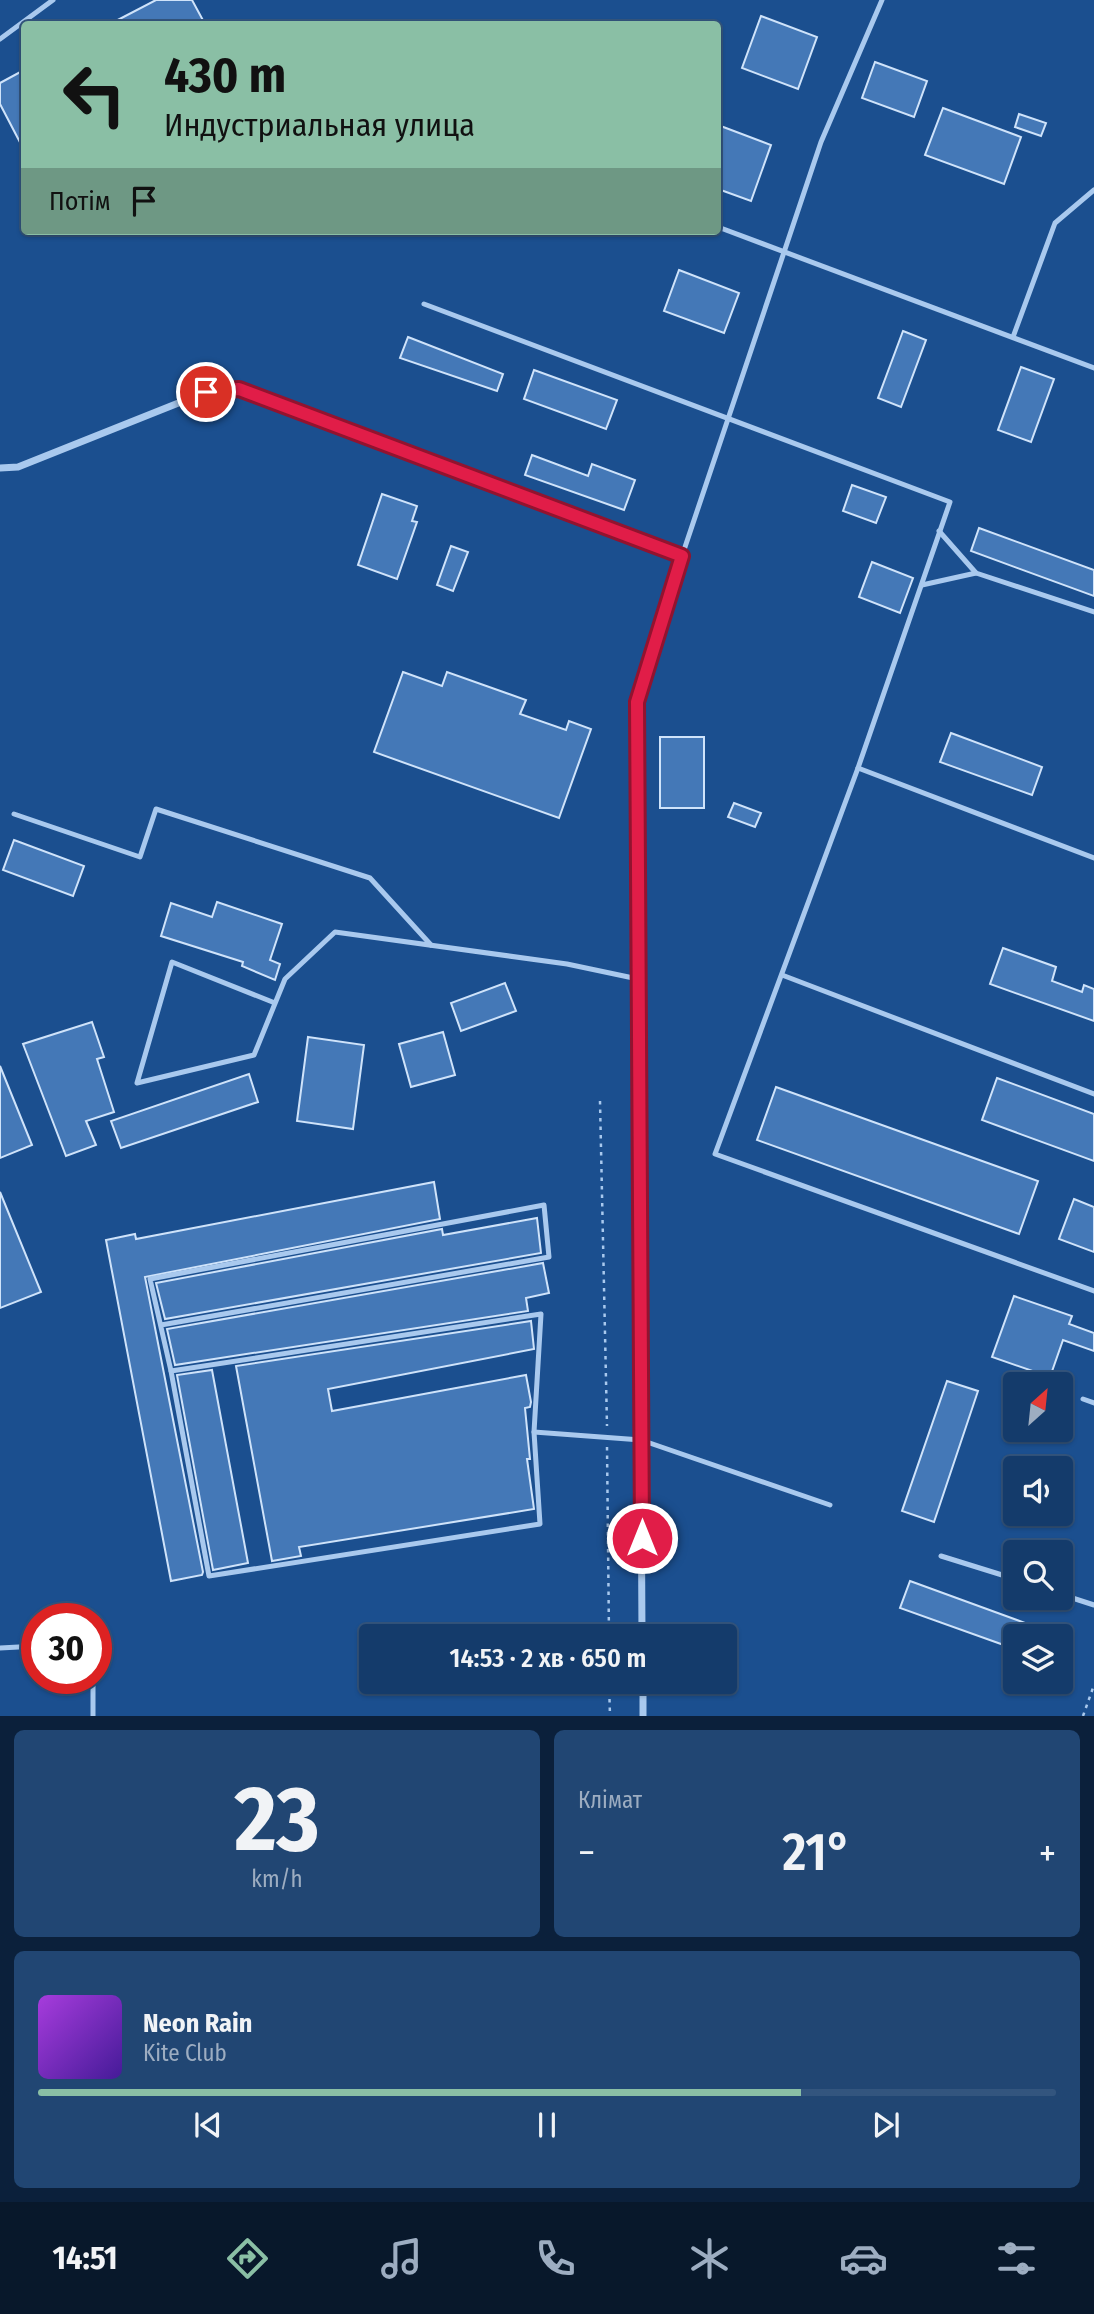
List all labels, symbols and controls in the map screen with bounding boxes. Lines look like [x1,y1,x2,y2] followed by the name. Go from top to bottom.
[164,46,286,105] text: 430 m
[49,49,140,140] icon: left
[164,106,475,144] text: Индустриальная улица
[125,182,163,220] icon: arrive
[49,186,111,217] text: Потім
[176,362,236,422] pin
[187,373,225,411] icon: arrive
[1003,1372,1073,1442] north arrow
[1003,1372,1073,1694] map controls
[1003,1456,1073,1526] button: sound
[605,1501,679,1575] position arrow
[1003,1540,1073,1610] button: search
[21,1603,112,1694] speed limit sign: 30
[1003,1624,1073,1694] button: layers
[450,1643,646,1674] text: 14:53 · 2 хв · 650 m
[234,1765,320,1874] text: 23
[578,1786,642,1814] text: Клімат
[782,1821,851,1884] text: 21°
[578,1830,595,1876] text: −
[1039,1830,1056,1876] text: +
[251,1865,303,1893] text: km/h
[143,2008,252,2039] text: Neon Rain
[143,2039,227,2067] text: Kite Club
[189,2106,227,2144] icon: previous
[528,2106,566,2144] icon: pause
[867,2106,905,2144] icon: next
[223,2234,272,2283] icon: directions
[377,2234,426,2283] icon: music
[531,2234,580,2283] icon: phone
[685,2234,734,2283] icon: climate
[839,2234,888,2283] icon: car
[992,2234,1041,2283] icon: filters
[52,2239,118,2277] text: 14:51

